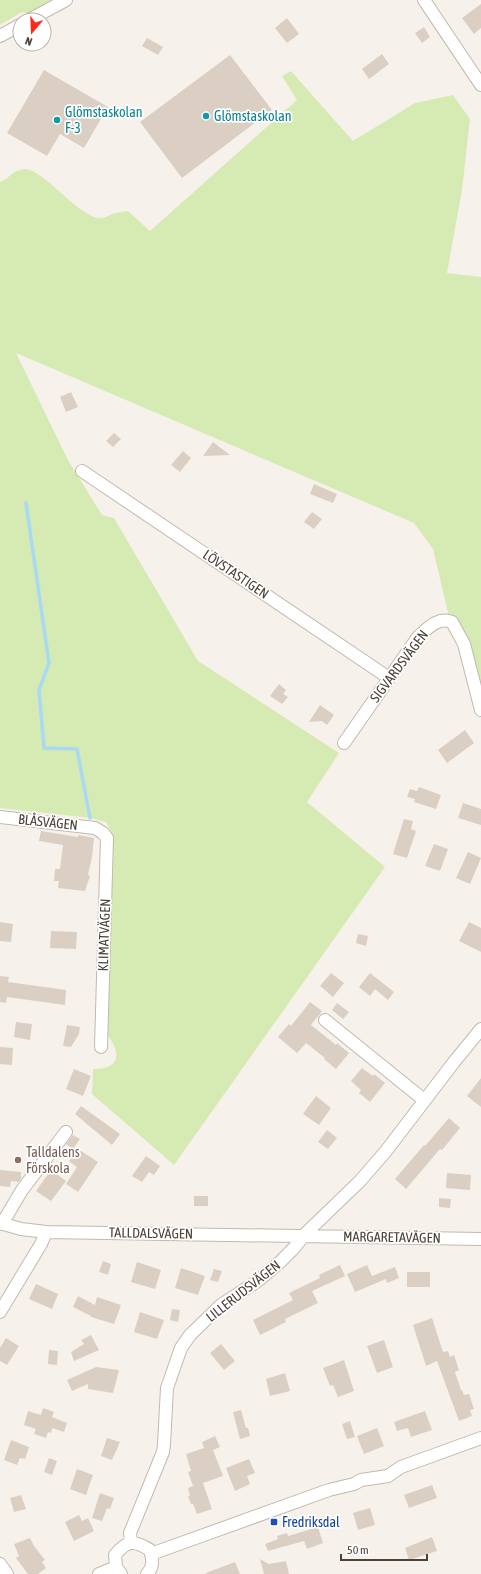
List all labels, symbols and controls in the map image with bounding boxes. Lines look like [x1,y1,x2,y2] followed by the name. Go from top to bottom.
[12,12,52,52] north arrow
[24,35,34,48] text: N
[65,104,143,136] place label: Glömstaskolan F-3
[214,108,292,124] place label: Glömstaskolan
[201,111,211,121] marker: Glömstaskolan
[52,115,62,125] marker: Glömstaskolan F-3
[200,546,272,602] street label: LÖVSTASTIGEN
[367,627,431,705] street label: SIGVARDSVÄGEN
[17,810,79,833] street label: BLÅSVÄGEN
[95,898,113,972] street label: KLIMATVÄGEN
[26,1144,80,1176] place label: Talldalens Förskola
[13,1155,23,1165] marker: Talldalens Förskola
[109,1224,193,1242] street label: TALLDALSVÄGEN
[343,1228,441,1246] street label: MARGARETAVÄGEN
[203,1257,283,1325] street label: LILLERUDSVÄGEN
[282,1514,340,1530] place label: Fredriksdal
[269,1517,279,1527] marker: Fredriksdal
[341,1536,427,1562] scale bar
[347,1543,369,1557] text: 50 m

